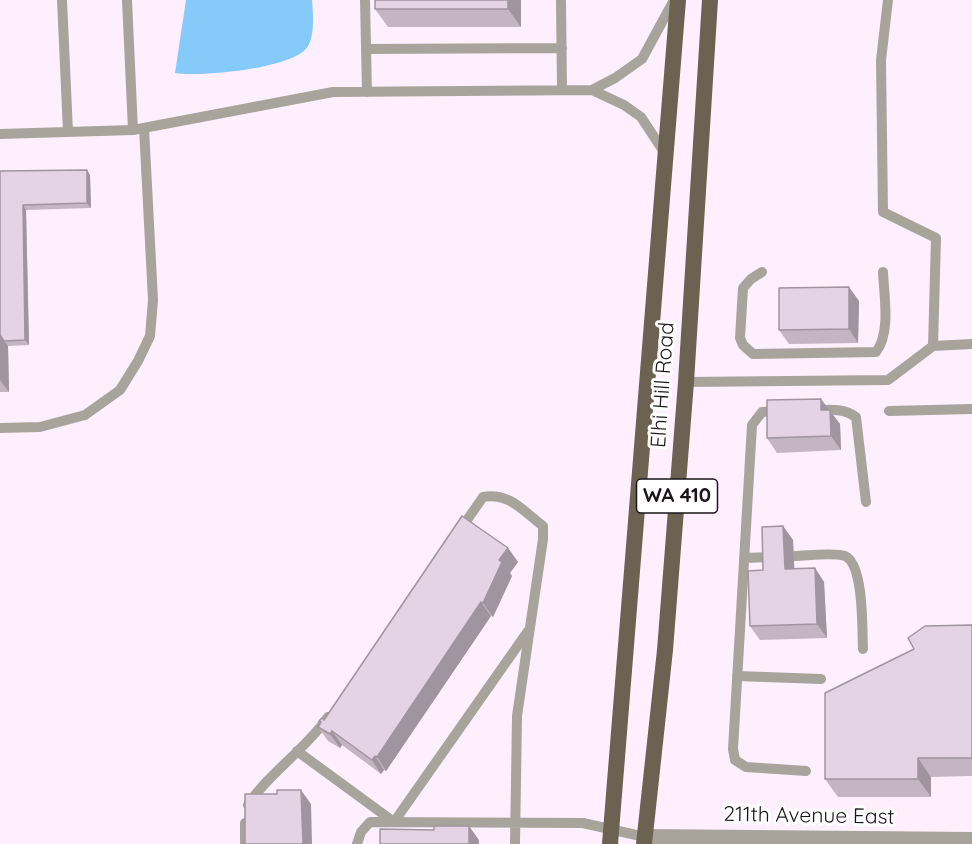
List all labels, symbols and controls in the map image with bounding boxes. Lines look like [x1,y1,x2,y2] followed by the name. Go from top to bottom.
[646,321,680,449] street label: Elhi Hill Road
[636,479,718,513] road number: WA 410
[723,802,895,830] street label: 211th Avenue East

